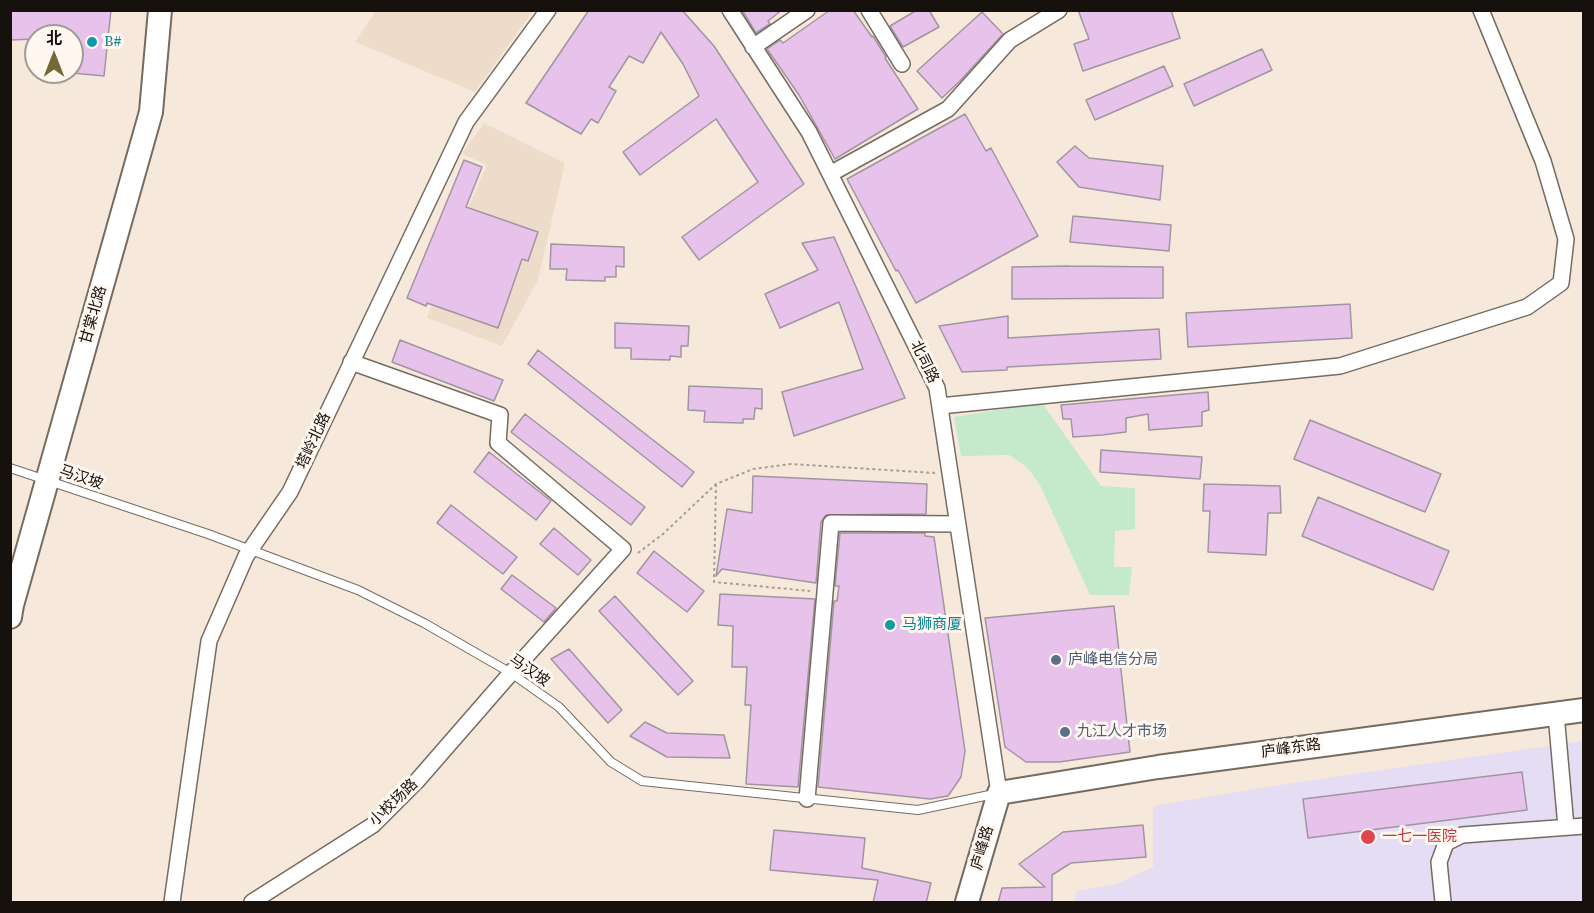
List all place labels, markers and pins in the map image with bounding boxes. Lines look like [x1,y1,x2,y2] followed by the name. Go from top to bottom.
[104,33,121,51] place label: B#
[85,35,99,49] marker: B#
[902,616,962,634] place label: 马狮商厦
[883,618,897,632] marker: 马狮商厦
[1068,651,1158,669] place label: 庐峰电信分局
[1049,653,1063,667] marker: 庐峰电信分局
[1077,723,1167,741] place label: 九江人才市场
[1058,725,1072,739] marker: 九江人才市场
[1359,828,1377,846] marker: 一七一医院
[1382,828,1457,846] place label: 一七一医院

